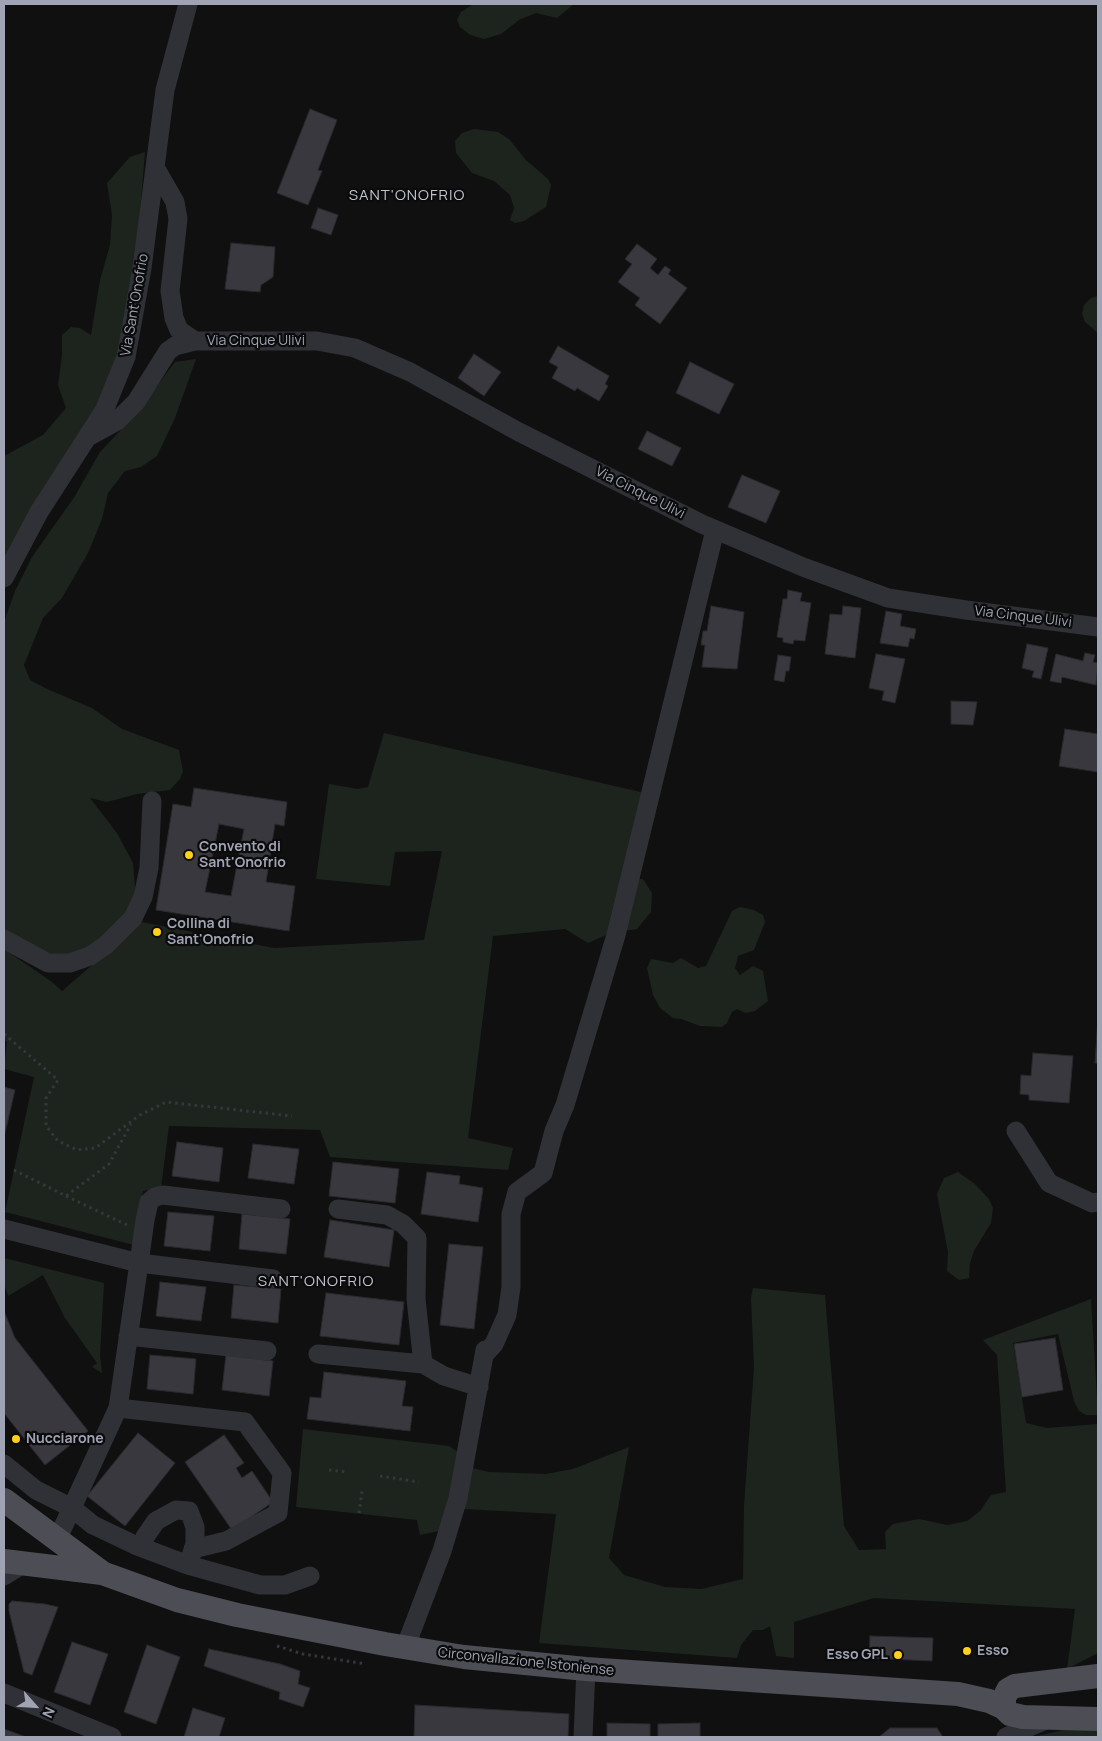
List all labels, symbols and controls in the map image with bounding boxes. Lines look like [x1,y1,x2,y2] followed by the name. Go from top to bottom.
[347,187,467,205] district label: SANT'ONOFRIO
[118,253,152,357] street label: Via Sant'Onofrio
[207,333,305,349] street label: Via Cinque Ulivi
[593,463,687,523] street label: Via Cinque Ulivi
[973,603,1073,631] street label: Via Cinque Ulivi
[199,839,286,872] place label: Convento di Sant'Onofrio
[183,849,195,861] marker: Convento di Sant'Onofrio
[167,916,254,949] place label: Collina di Sant'Onofrio
[151,926,163,938] marker: Collina di Sant'Onofrio
[256,1273,376,1291] district label: SANT'ONOFRIO
[26,1431,104,1447] place label: Nucciarone
[10,1433,22,1445] marker: Nucciarone
[977,1643,1009,1659] place label: Esso
[437,1644,615,1680] street label: Circonvallazione Istoniense
[961,1645,973,1657] marker: Esso
[827,1647,888,1663] place label: Esso GPL
[892,1649,904,1661] marker: Esso GPL
[10,1681,60,1731] north arrow
[38,1704,60,1721] text: N

